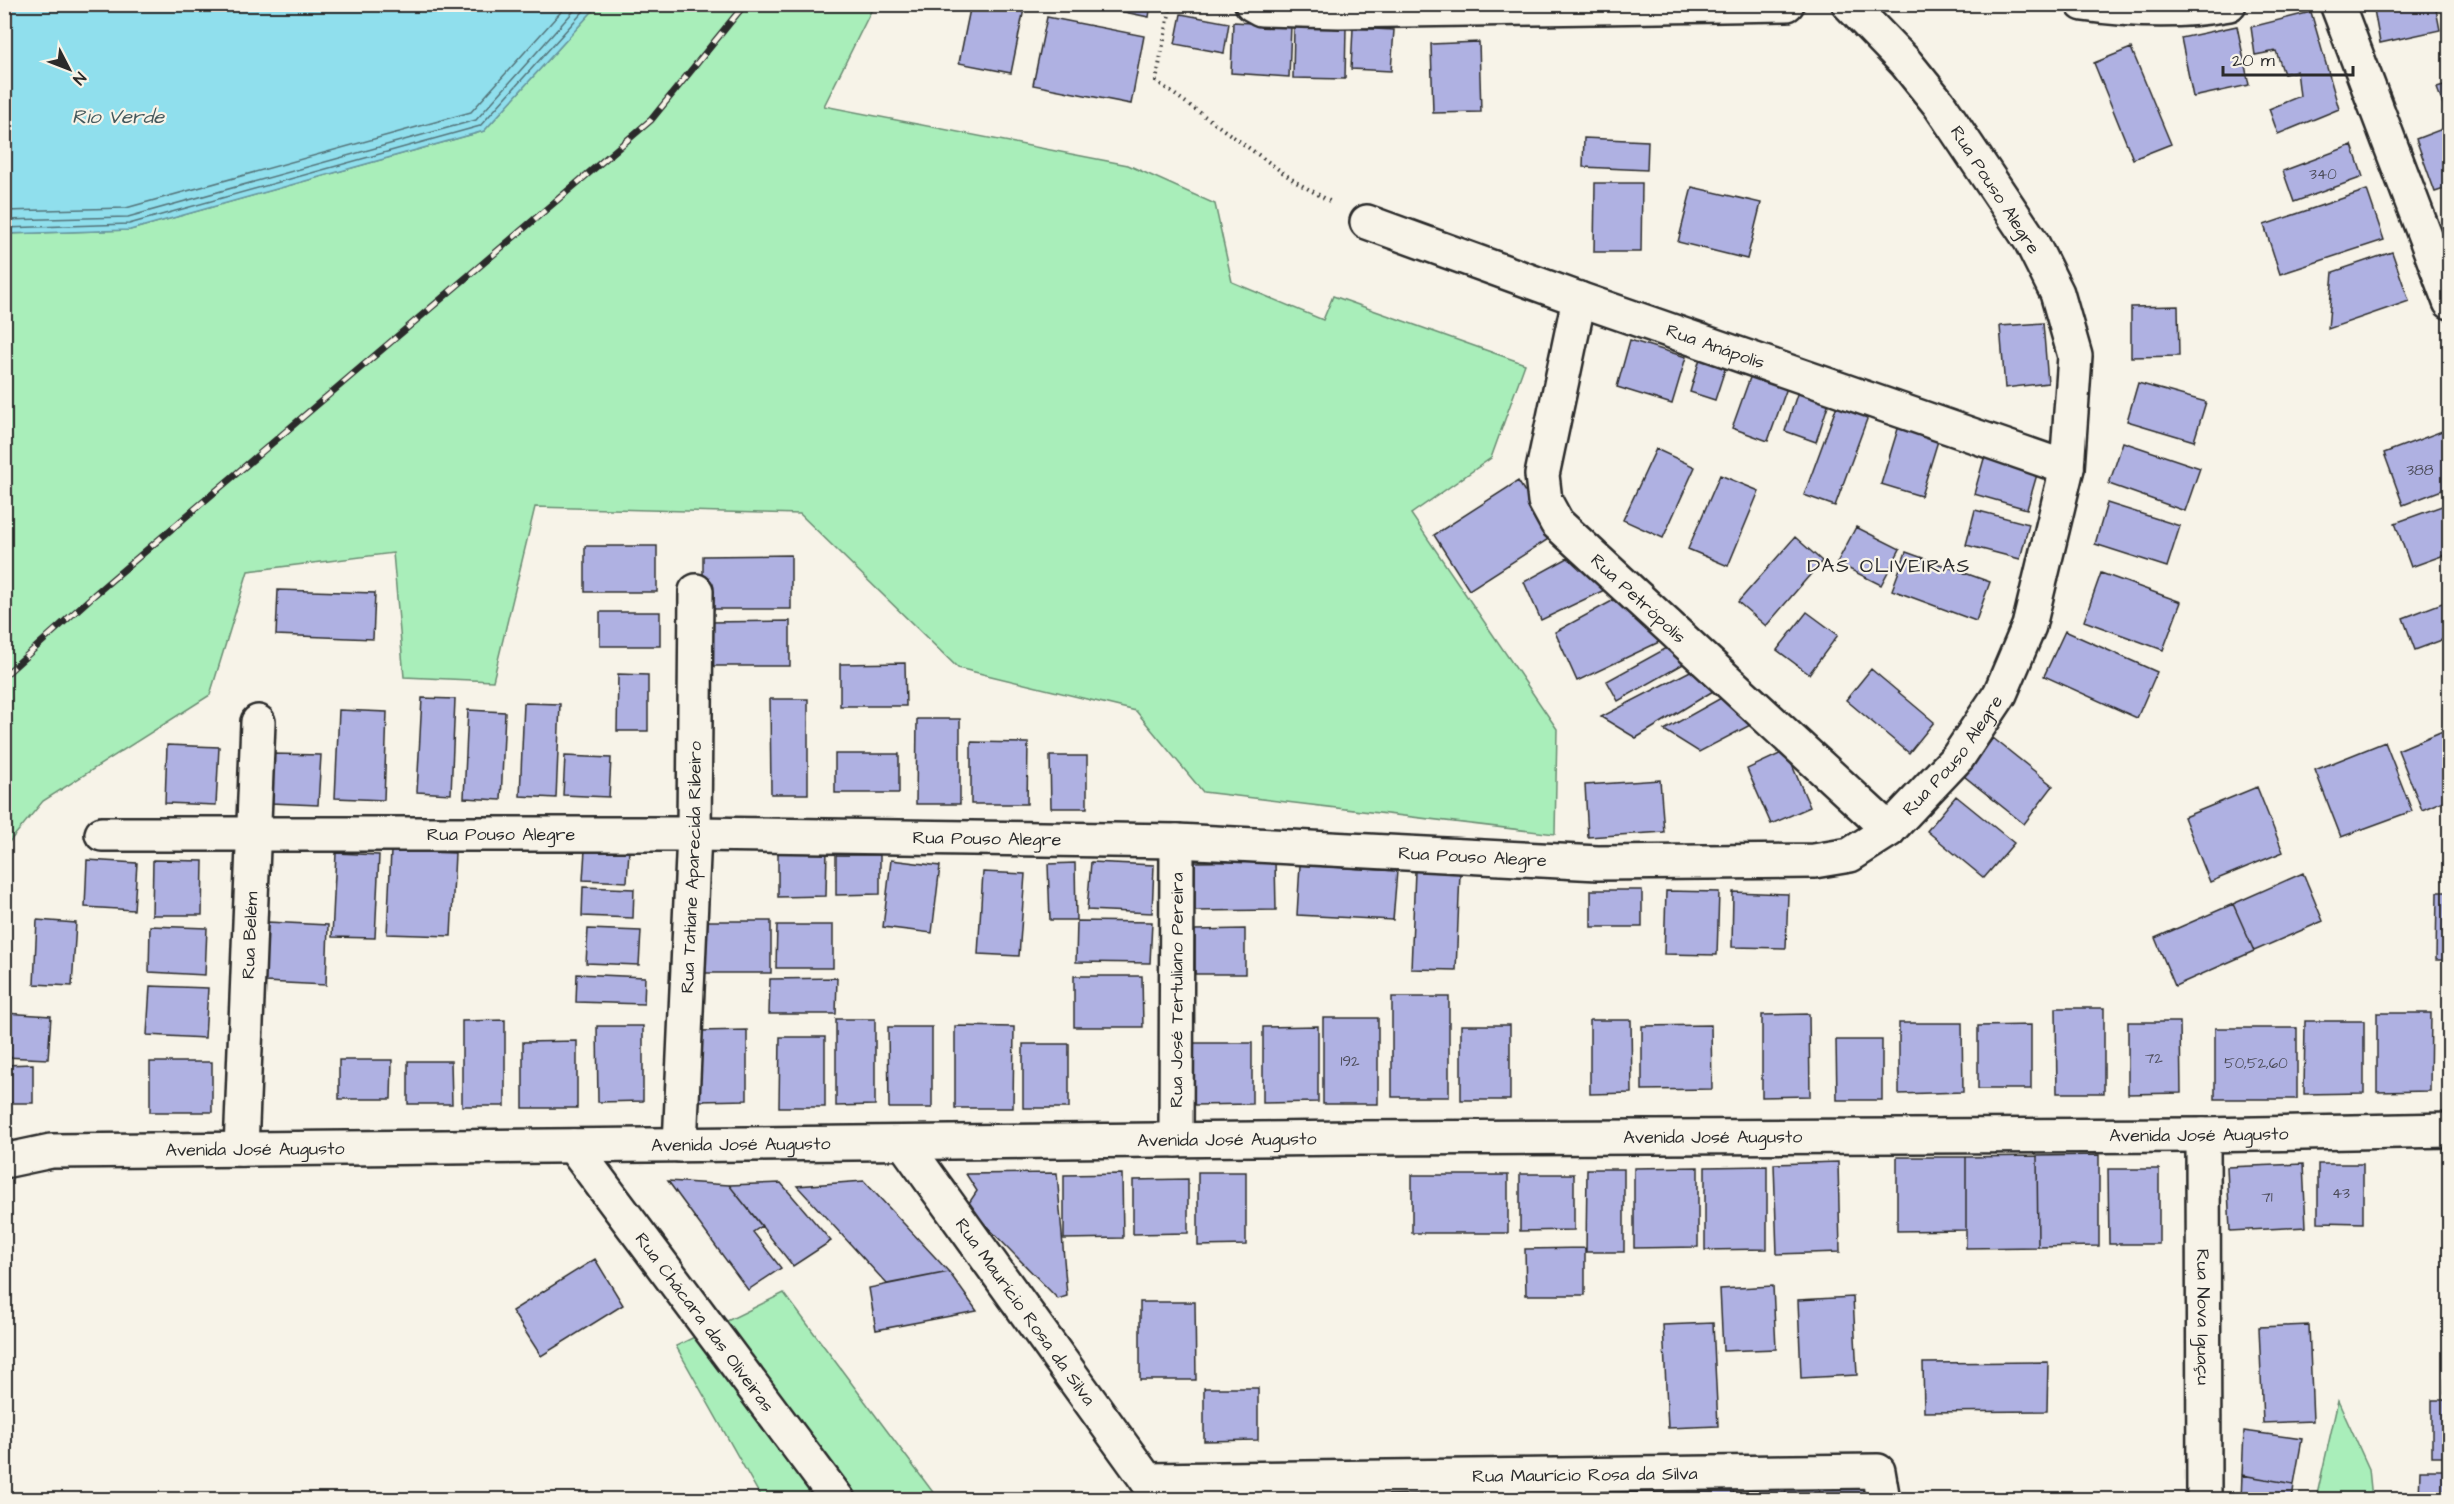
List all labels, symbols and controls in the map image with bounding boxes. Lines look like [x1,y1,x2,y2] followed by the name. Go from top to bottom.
[39,39,99,99] north arrow
[2223,39,2354,77] scale bar
[2232,48,2275,73] text: 20 m
[68,67,91,89] text: N
[72,103,165,131] water label: Rio Verde
[1943,121,2046,260] street label: Rua Pouso Alegre
[2309,164,2337,185] house number: 340
[1663,318,1768,375] street label: Rua Anápolis
[2406,460,2434,481] house number: 388
[1585,548,1692,649] street label: Rua Petrópolis
[1807,552,1971,580] district label: DAS OLIVEIRAS
[1897,690,2009,821] street label: Rua Pouso Alegre
[674,741,707,994] street label: Rua Tatiane Aparecida Ribeiro
[427,822,576,848] street label: Rua Pouso Alegre
[912,825,1062,853] street label: Rua Pouso Alegre
[1398,840,1548,873] street label: Rua Pouso Alegre
[1164,872,1189,1108] street label: Rua José Tertuliano Pereira
[235,891,264,979] street label: Rua Belém
[2145,1048,2163,1069] house number: 72
[1340,1051,1360,1072] house number: 192
[2224,1053,2288,1074] house number: 50,52,60
[2109,1121,2289,1148] street label: Avenida José Augusto
[1623,1124,1803,1150] street label: Avenida José Augusto
[1137,1126,1317,1153] street label: Avenida José Augusto
[651,1131,831,1158] street label: Avenida José Augusto
[165,1136,345,1162] street label: Avenida José Augusto
[2332,1183,2350,1204] house number: 43
[2261,1187,2273,1208] house number: 71
[950,1213,1102,1411] street label: Rua Maurício Rosa da Silva
[629,1227,780,1417] street label: Rua Chácara das Oliveiras
[2190,1249,2216,1385] street label: Rua Nova Iguaçu
[1472,1461,1698,1488] street label: Rua Maurício Rosa da Silva

